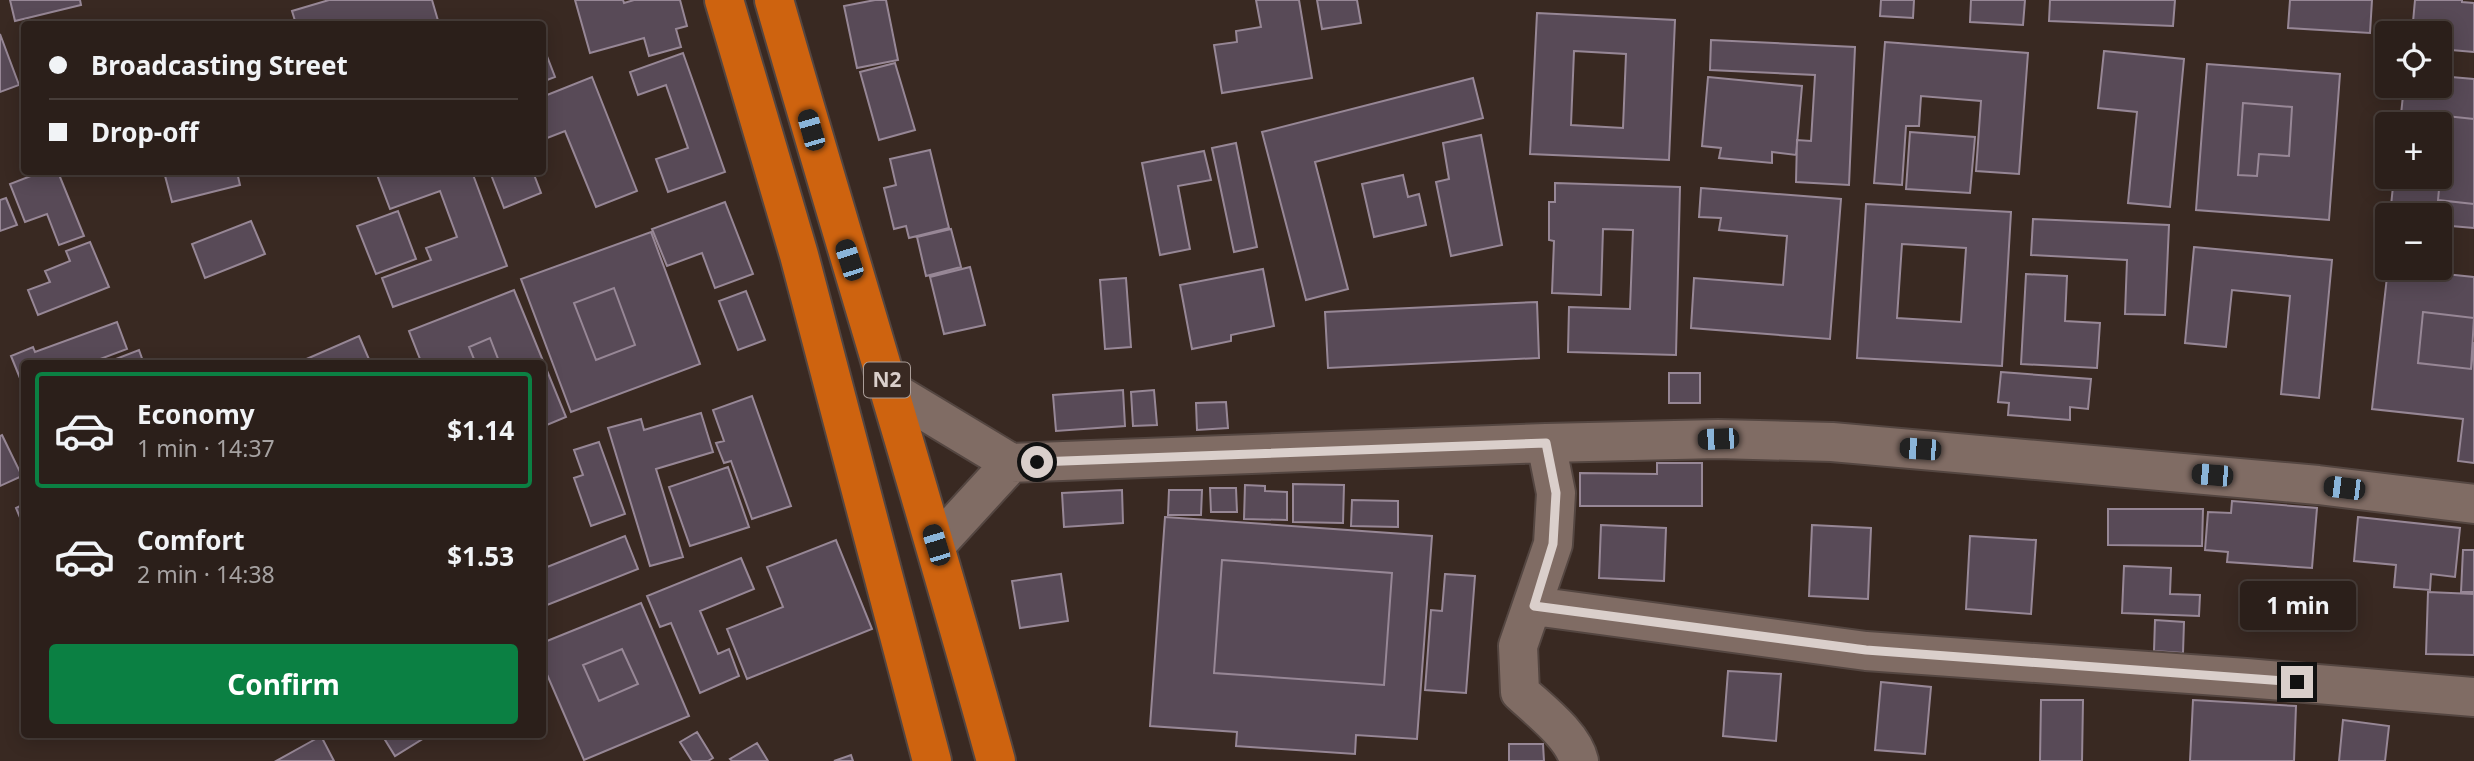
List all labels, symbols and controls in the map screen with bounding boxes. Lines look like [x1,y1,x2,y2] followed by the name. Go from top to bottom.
[2375,21,2452,280] map controls
[2375,21,2452,98] button: locate
[91,47,348,83] text: Broadcasting Street
[796,107,827,153] car
[2375,112,2452,189] button: +
[91,114,198,150] text: Drop-off
[2375,203,2452,280] button: −
[833,237,866,283] car
[864,362,910,398] road number: N2
[137,396,255,432] text: Economy
[53,399,116,462] icon: car
[447,412,514,448] text: $1.14
[1697,428,1740,450] car
[137,432,275,464] text: 1 min · 14:37
[1899,437,1942,461] car
[1021,446,1053,478] route start
[2191,463,2234,487] car
[2322,475,2367,501] car
[137,522,245,558] text: Comfort
[920,522,953,568] car
[53,525,116,588] icon: car
[447,538,514,574] text: $1.53
[137,558,275,590] text: 2 min · 14:38
[2239,580,2355,630] callout: 1 min
[2266,589,2330,621] text: 1 min
[49,644,518,724] button: Confirm
[2281,666,2313,698] route end

